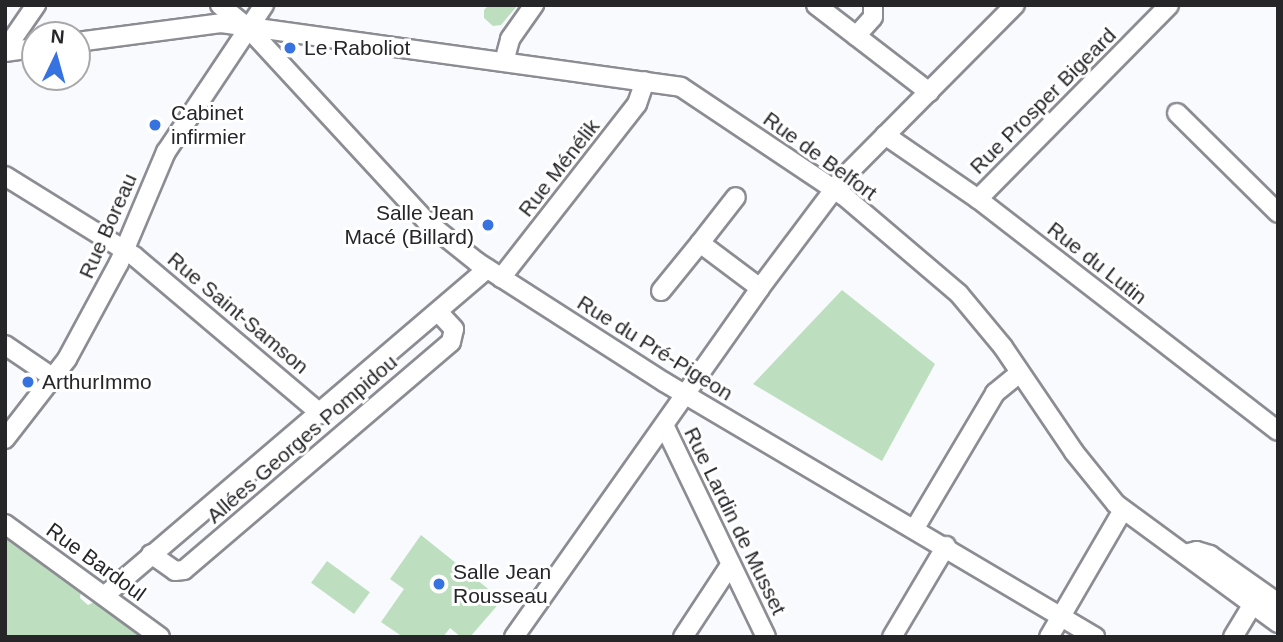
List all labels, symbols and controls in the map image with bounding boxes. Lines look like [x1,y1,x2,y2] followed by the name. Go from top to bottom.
[21,21,91,91] north arrow
[965,23,1121,179] street label: Rue Prosper Bigeard
[50,26,65,48] text: N
[304,35,410,61] place label: Le Raboliot
[282,40,298,56] marker: Le Raboliot
[171,100,246,150] place label: Cabinet infirmier
[758,106,882,206] street label: Rue de Belfort
[513,114,605,222] street label: Rue Ménélik
[145,115,165,135] marker: Cabinet infirmier
[74,170,142,282] street label: Rue Boreau
[344,200,474,250] place label: Salle Jean Macé (Billard)
[1042,216,1152,310] street label: Rue du Lutin
[480,217,496,233] marker: Salle Jean Macé (Billard)
[162,247,314,379] street label: Rue Saint-Samson
[573,290,737,406] street label: Rue du Pré-Pigeon
[202,349,402,529] street label: Allées Georges Pompidou
[42,369,152,395] place label: ArthurImmo
[20,374,36,390] marker: ArthurImmo
[679,423,791,619] street label: Rue Lardin de Musset
[41,517,151,607] street label: Rue Bardoul
[453,559,551,609] place label: Salle Jean Rousseau
[431,576,447,592] marker: Salle Jean Rousseau

